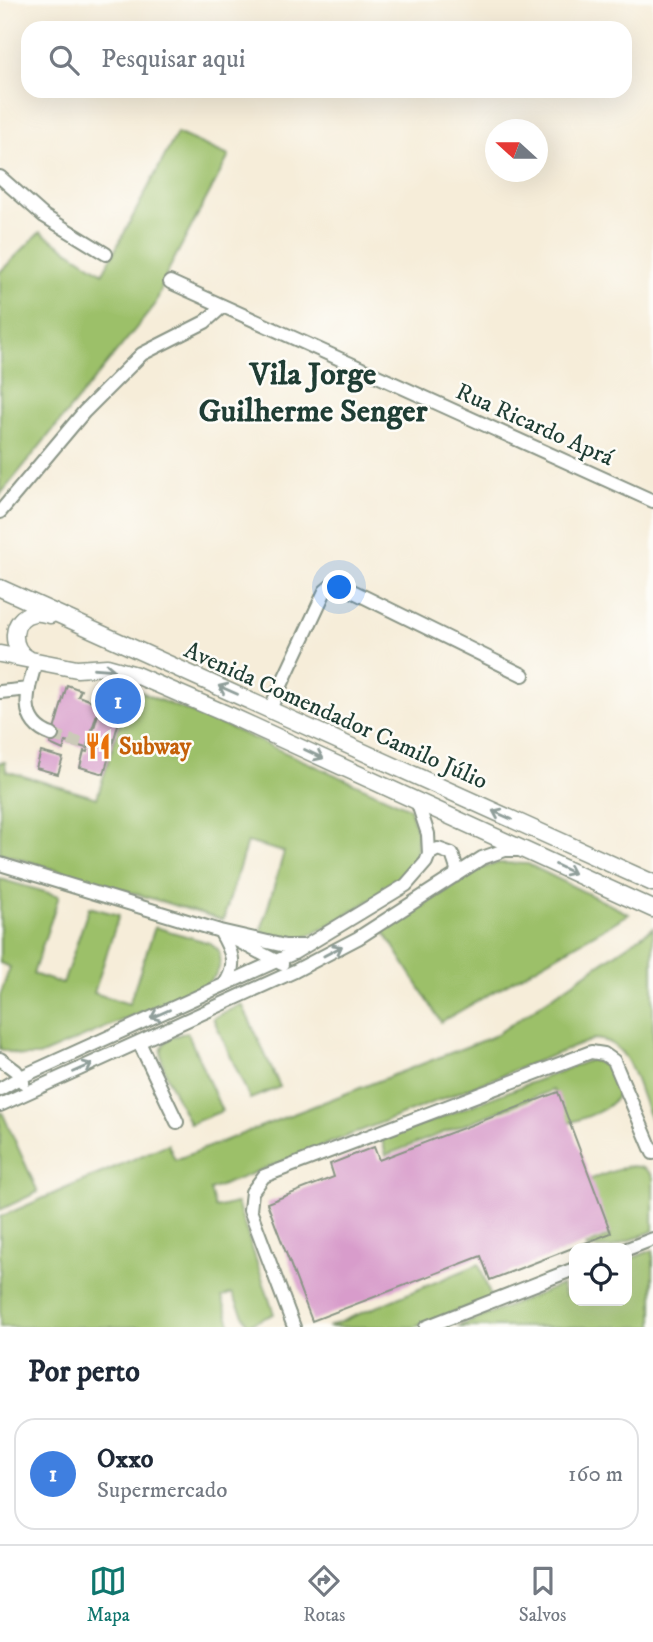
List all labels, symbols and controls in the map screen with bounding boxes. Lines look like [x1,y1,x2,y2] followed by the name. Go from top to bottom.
[21,21,632,98] search box
[45,41,83,79] icon: search
[101,43,245,76] text: Pesquisar aqui
[485,119,548,182] north arrow
[198,355,429,432] district label: Vila Jorge Guilherme Senger
[451,377,619,473] street label: Rua Ricardo Aprá
[322,570,356,604] your location
[179,635,492,797] street label: Avenida Comendador Camilo Júlio
[92,662,115,675] one-way arrow
[95,675,141,727] pin: 1
[217,683,239,696] one-way arrow
[83,731,113,761] restaurant icon: Subway
[119,732,192,762] place label: Subway
[303,747,324,761] one-way arrow
[492,807,513,821] one-way arrow
[554,863,575,876] one-way arrow
[322,944,343,957] one-way arrow
[150,1008,171,1021] one-way arrow
[71,1061,93,1074] one-way arrow
[569,1243,632,1306] map controls
[569,1243,632,1306] button: locate
[28,1354,140,1391] text: Por perto
[97,1443,154,1476] text: Oxxo
[49,1460,57,1489] text: 1
[568,1460,623,1489] text: 160 m
[97,1476,227,1505] text: Supermercado
[87,1562,130,1627] tab: Mapa
[303,1562,345,1627] tab: Rotas
[519,1562,566,1627] tab: Salvos

